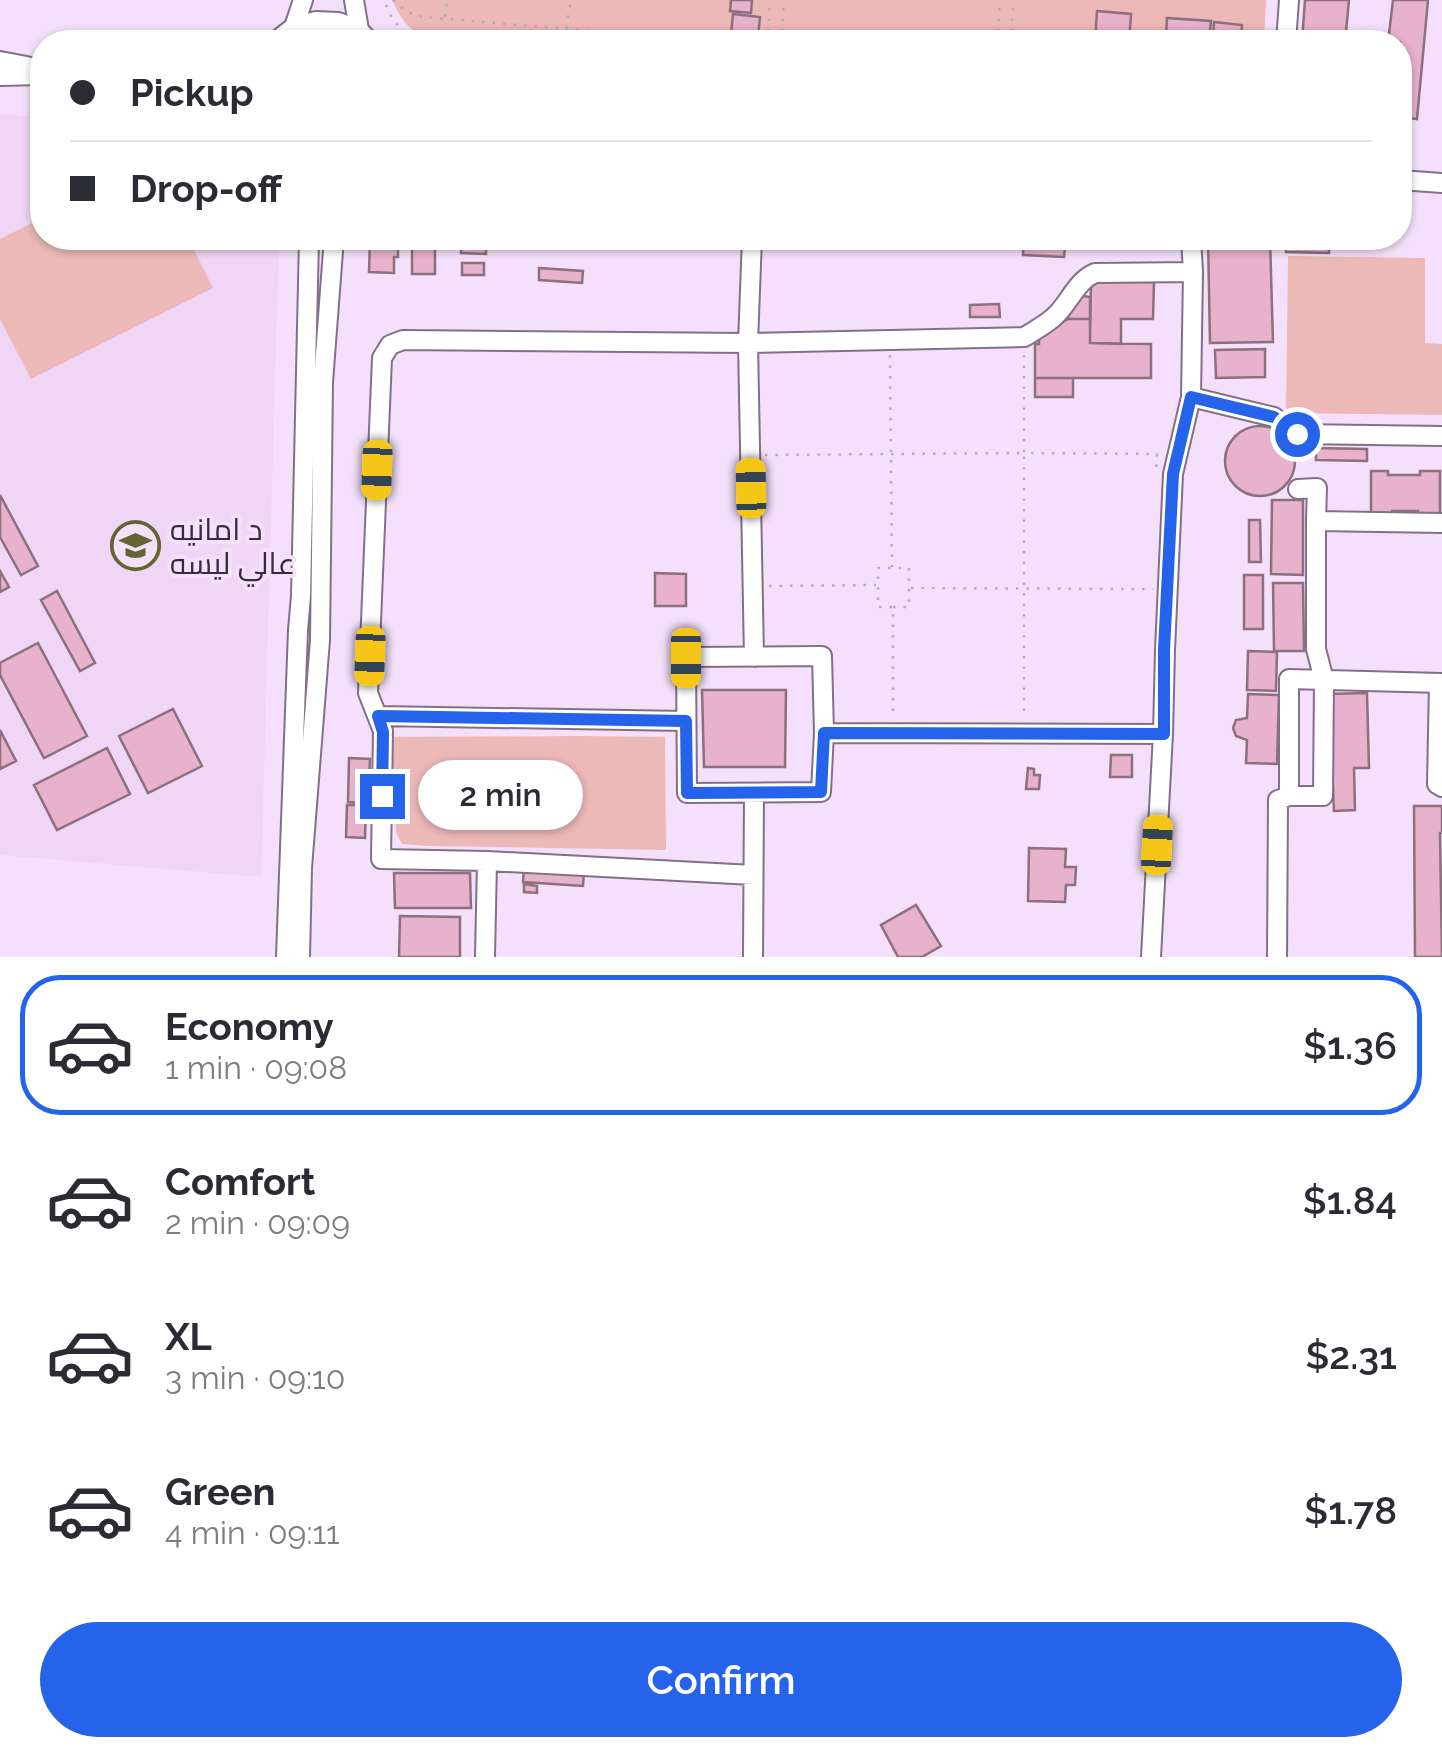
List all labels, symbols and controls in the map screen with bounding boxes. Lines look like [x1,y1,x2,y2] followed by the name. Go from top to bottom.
[130,70,254,115] text: Pickup
[130,166,282,211] text: Drop-off
[1275,412,1320,457] route start
[361,439,393,501] car
[735,458,767,518] car
[170,512,295,587] place label: د امانیه عالي لیسه
[109,520,161,572] school or university icon: د امانیه عالي لیسه
[354,625,386,687] car
[671,628,701,688] car
[417,761,582,831] callout: 2 min
[360,774,405,819] route end
[460,776,541,813] text: 2 min
[1140,814,1174,876] car
[45,1000,135,1090] icon: car
[165,1004,334,1049] text: Economy
[1303,1023,1397,1068] text: $1.36
[165,1049,347,1086] text: 1 min · 09:08
[45,1155,135,1245] icon: car
[165,1159,315,1204] text: Comfort
[1303,1178,1397,1223] text: $1.84
[165,1204,350,1241] text: 2 min · 09:09
[45,1310,135,1400] icon: car
[165,1314,212,1359] text: XL
[1305,1333,1397,1378] text: $2.31
[165,1359,345,1396] text: 3 min · 09:10
[45,1465,135,1555] icon: car
[165,1469,275,1514] text: Green
[1304,1488,1397,1533] text: $1.78
[165,1514,340,1551] text: 4 min · 09:11
[40,1622,1402,1737] button: Confirm

